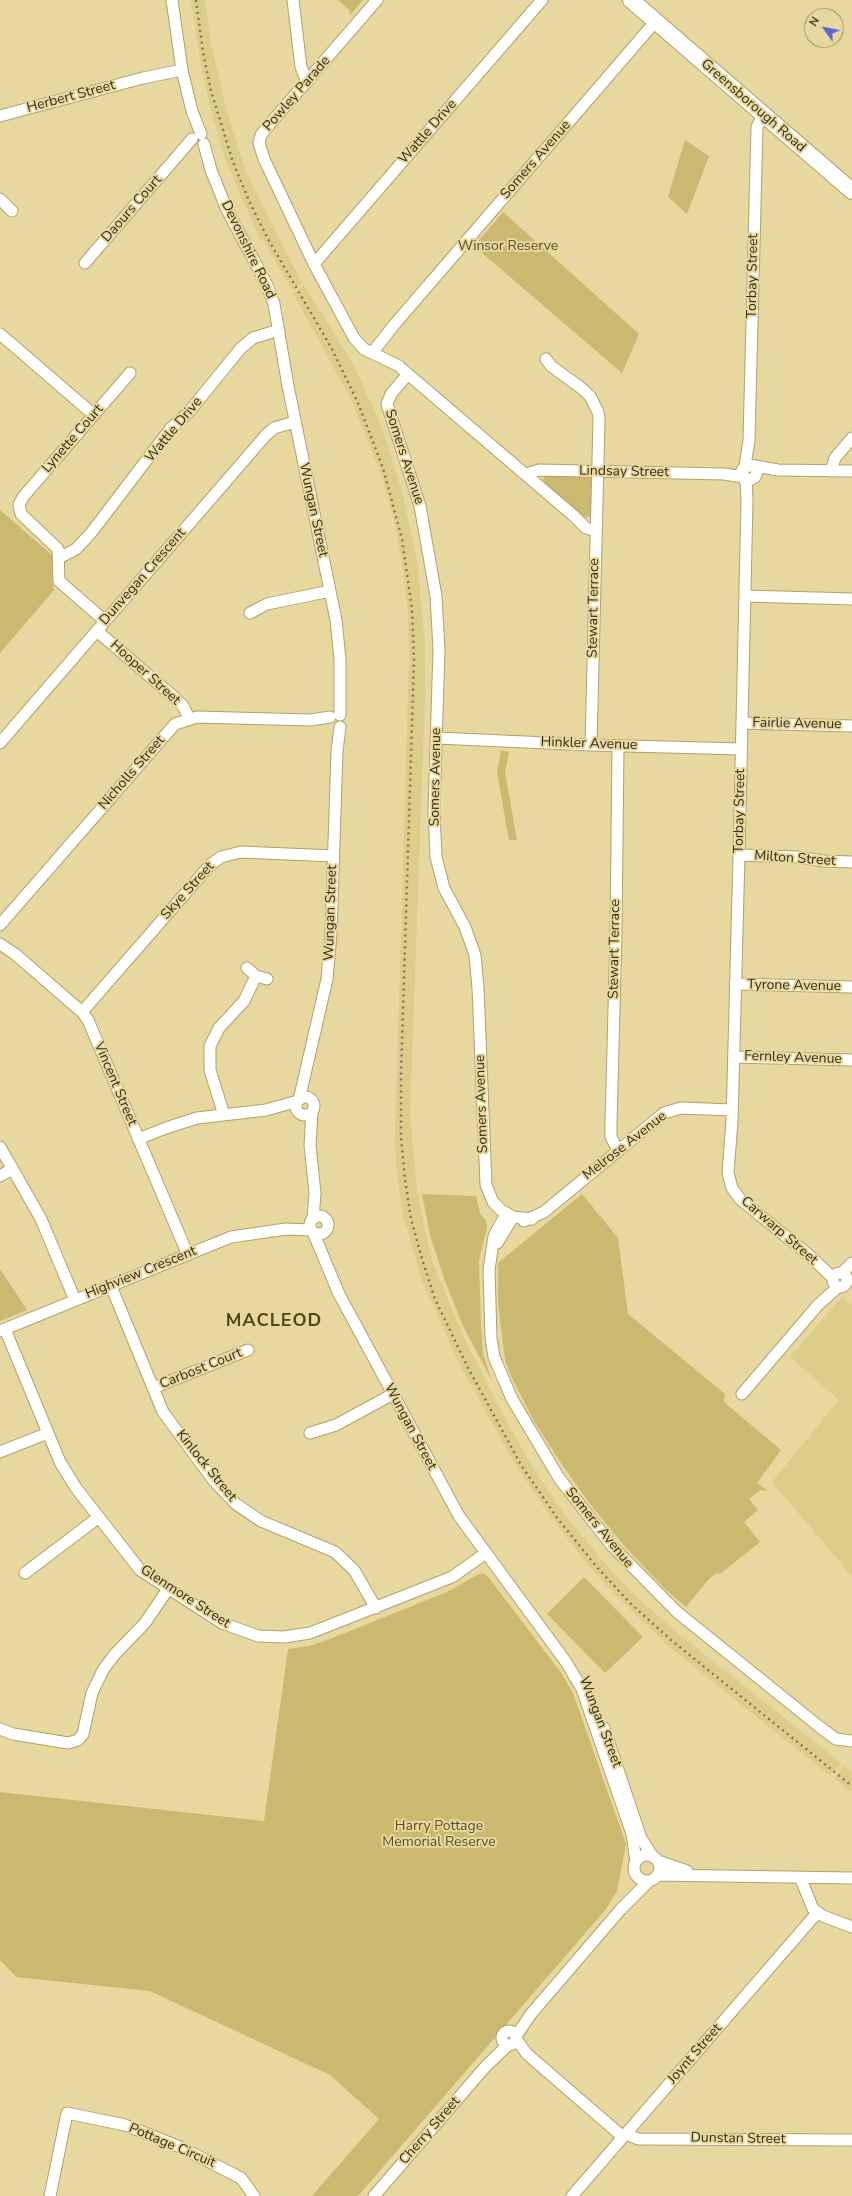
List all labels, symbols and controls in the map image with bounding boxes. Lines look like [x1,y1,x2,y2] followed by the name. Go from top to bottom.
[804,8,844,48] north arrow
[806,14,823,29] text: N
[260,53,334,135] street label: Powley Parade
[697,56,809,156] street label: Greensborough Road
[25,77,117,117] street label: Herbert Street
[395,96,461,168] street label: Wattle Drive
[497,117,575,203] street label: Somers Avenue
[98,172,166,246] street label: Daours Court
[217,198,279,302] street label: Devonshire Road
[744,234,762,318] street label: Torbay Street
[458,239,558,255] park label: Winsor Reserve
[142,394,206,466] street label: Wattle Drive
[39,401,107,477] street label: Lynette Court
[381,407,427,507] street label: Somers Avenue
[295,461,331,559] street label: Wungan Street
[579,463,669,481] street label: Lindsay Street
[96,525,190,629] street label: Dunvegan Crescent
[585,558,603,658] street label: Stewart Terrace
[106,637,184,709] street label: Hooper Street
[752,715,842,733] street label: Fairlie Avenue
[427,727,445,827] street label: Somers Avenue
[95,733,169,813] street label: Nicholls Street
[540,734,638,754] street label: Hinkler Avenue
[731,769,749,853] street label: Torbay Street
[754,848,836,870] street label: Milton Street
[158,859,218,923] street label: Skye Street
[321,865,341,961] street label: Wungan Street
[606,899,624,999] street label: Stewart Terrace
[747,977,841,995] street label: Tyrone Avenue
[90,1040,140,1128] street label: Vincent Street
[744,1048,842,1068] street label: Fernley Avenue
[472,1054,492,1154] street label: Somers Avenue
[580,1108,670,1184] street label: Melrose Avenue
[737,1193,821,1269] street label: Carwarp Street
[83,1243,199,1303] street label: Highview Crescent
[226,1311,322,1333] district label: MACLEOD
[157,1345,245,1393] street label: Carbost Court
[380,1381,440,1473] street label: Wungan Street
[172,1427,240,1505] street label: Kinlock Street
[561,1484,637,1572] street label: Somers Avenue
[137,1562,233,1632] street label: Glenmore Street
[575,1674,625,1770] street label: Wungan Street
[382,1819,496,1852] park label: Harry Pottage Memorial Reserve
[664,2021,726,2087] street label: Joynt Street
[396,2094,464,2168] street label: Cherry Street
[126,2120,218,2172] street label: Pottage Circuit
[690,2130,786,2148] street label: Dunstan Street

